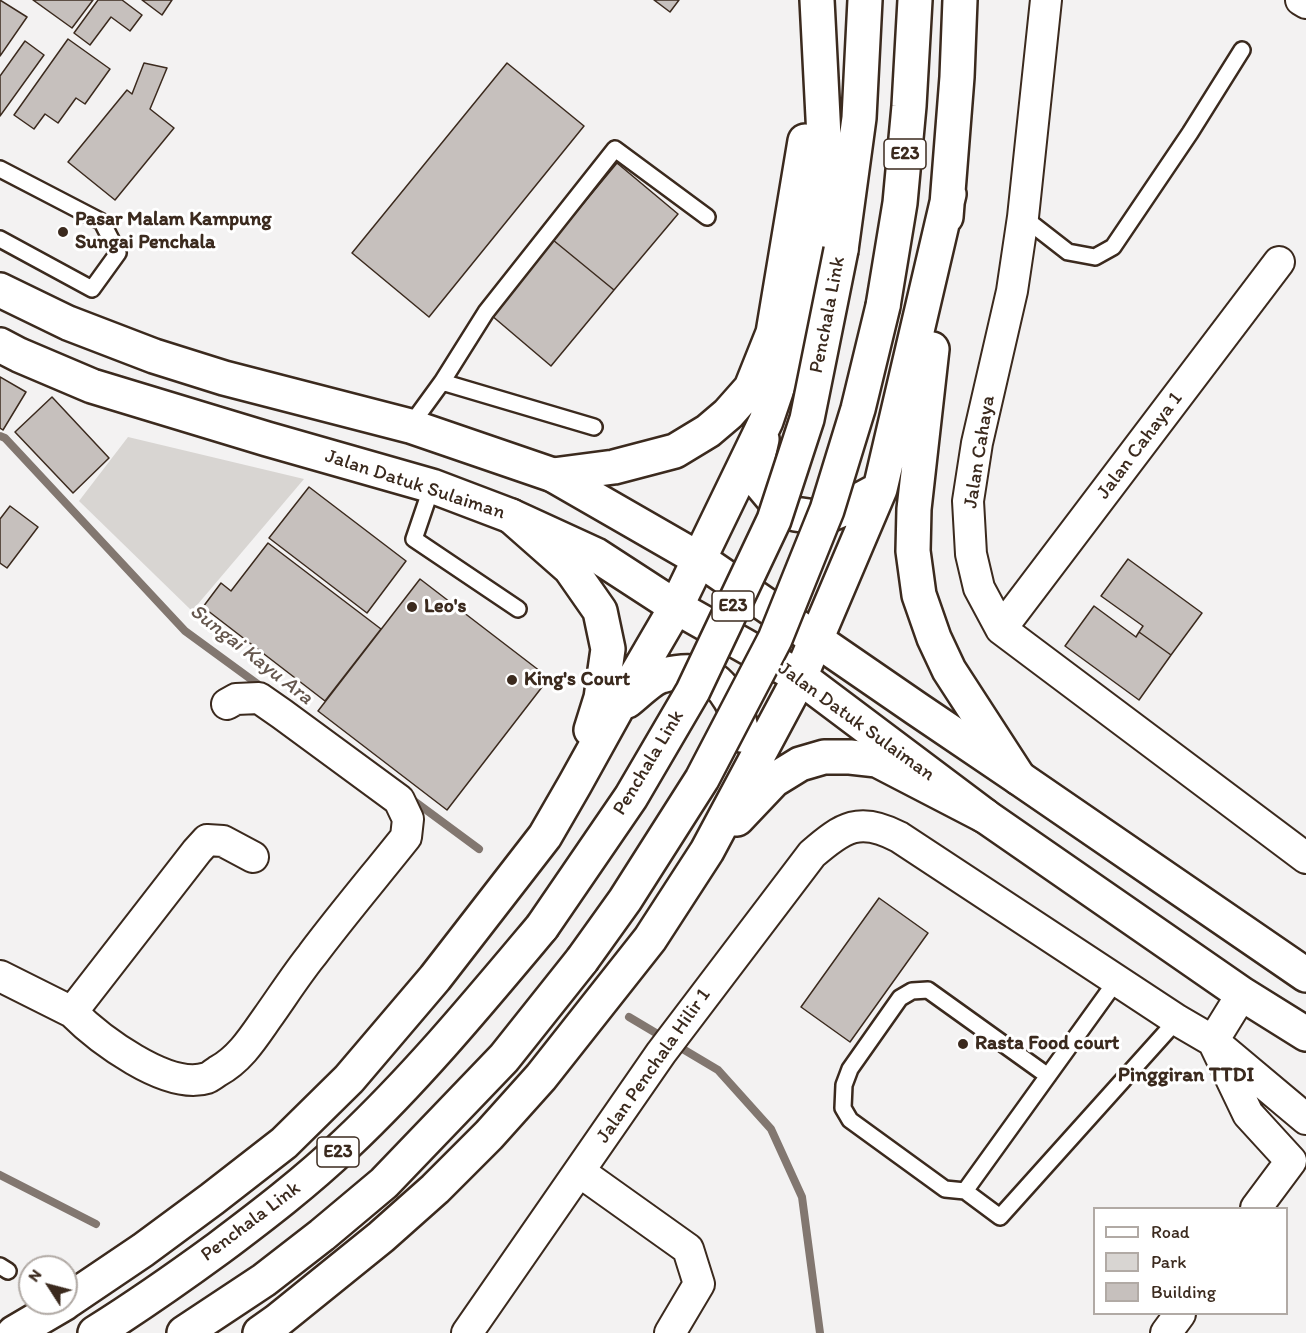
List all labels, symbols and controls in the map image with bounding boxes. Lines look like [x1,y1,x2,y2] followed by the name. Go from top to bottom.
[884,139,926,169] road number: E23
[75,208,272,255] place label: Pasar Malam Kampung Sungai Penchala
[56,225,70,239] marker: Pasar Malam Kampung Sungai Penchala
[805,255,851,375] street label: Penchala Link
[1092,388,1188,504] street label: Jalan Cahaya 1
[959,394,1001,510] street label: Jalan Cahaya
[322,445,508,525] street label: Jalan Datuk Sulaiman
[712,591,754,621] road number: E23
[424,595,466,619] place label: Leo's
[184,599,318,711] water label: Sungai Kayu Ara
[405,600,419,614] marker: Leo's
[773,657,939,787] street label: Jalan Datuk Sulaiman
[524,668,630,692] place label: King's Court
[505,673,519,687] marker: King's Court
[608,706,690,820] street label: Penchala Link
[592,984,716,1148] street label: Jalan Penchala Hilir 1
[975,1032,1119,1056] place label: Rasta Food court
[956,1037,970,1051] marker: Rasta Food court
[1118,1063,1254,1089] district label: Pinggiran TTDI
[317,1137,359,1167] road number: E23
[196,1177,306,1267] street label: Penchala Link
[1093,1207,1288,1315] legend
[1151,1221,1190,1243] text: Road
[1151,1251,1186,1273] text: Park
[18,1255,78,1315] north arrow
[24,1265,46,1285] text: N
[1151,1281,1216,1303] text: Building

